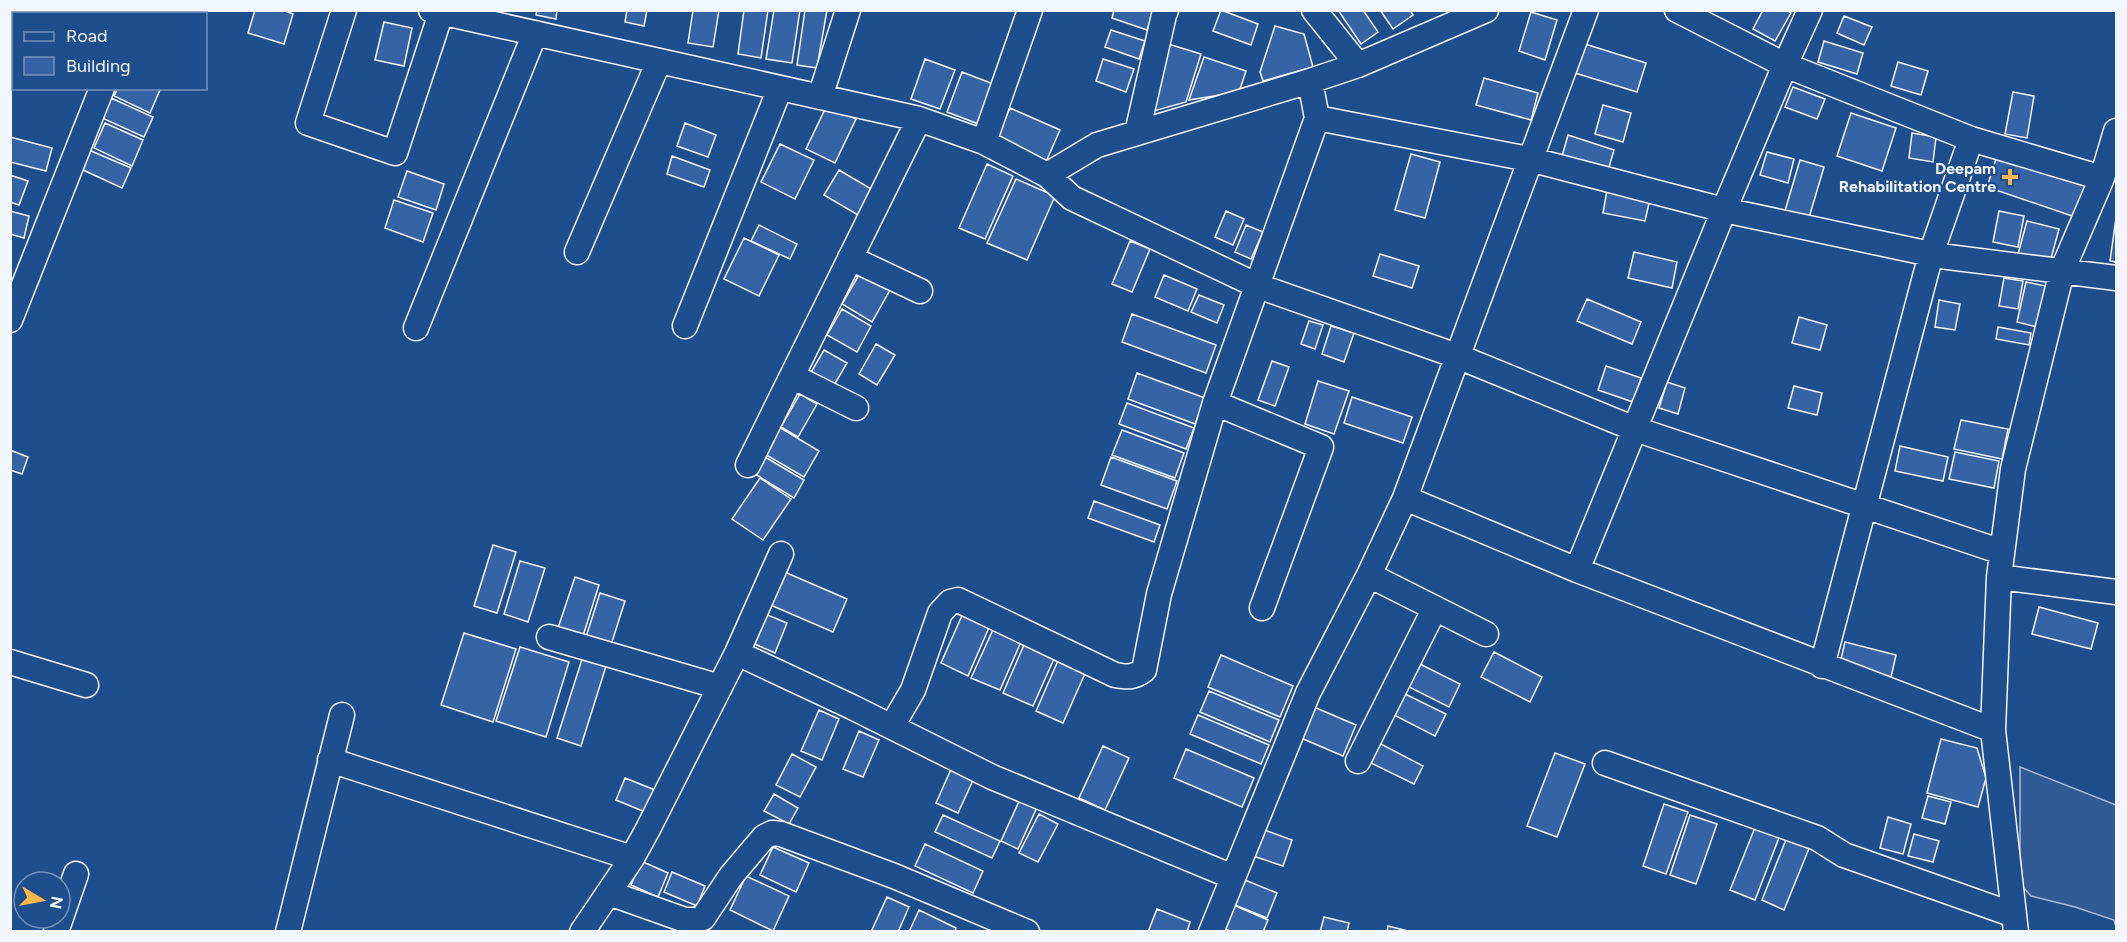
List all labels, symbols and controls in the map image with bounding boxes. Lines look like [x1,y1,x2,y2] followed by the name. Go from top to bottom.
[12,12,207,90] legend
[66,25,107,47] text: Road
[66,55,131,77] text: Building
[1839,159,1996,196] place label: Deepam Rehabilitation Centre
[2001,168,2019,186] marker: Deepam Rehabilitation Centre
[12,870,72,930] north arrow
[46,895,67,910] text: N

